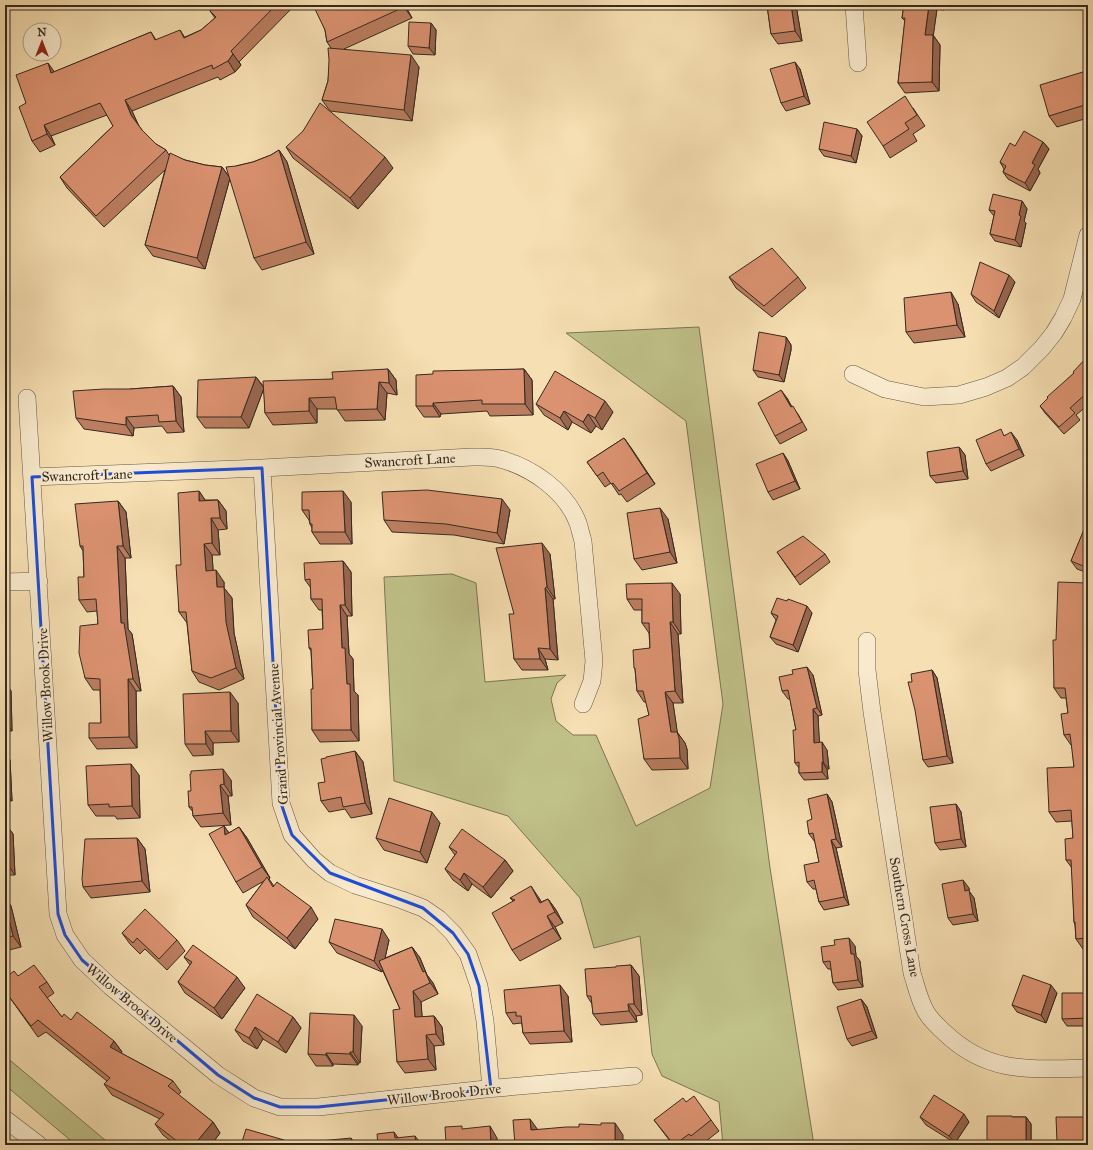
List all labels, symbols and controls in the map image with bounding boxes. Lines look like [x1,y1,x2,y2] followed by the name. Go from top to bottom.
[22,22,62,62] north arrow
[37,26,47,39] text: N
[364,450,456,471] street label: Swancroft Lane
[41,465,133,486] street label: Swancroft Lane
[34,627,57,743] street label: Willow Brook Drive
[265,662,292,805] street label: Grand Provincial Avenue
[886,856,923,979] street label: Southern Cross Lane
[82,960,181,1047] street label: Willow Brook Drive
[386,1080,502,1109] street label: Willow Brook Drive

